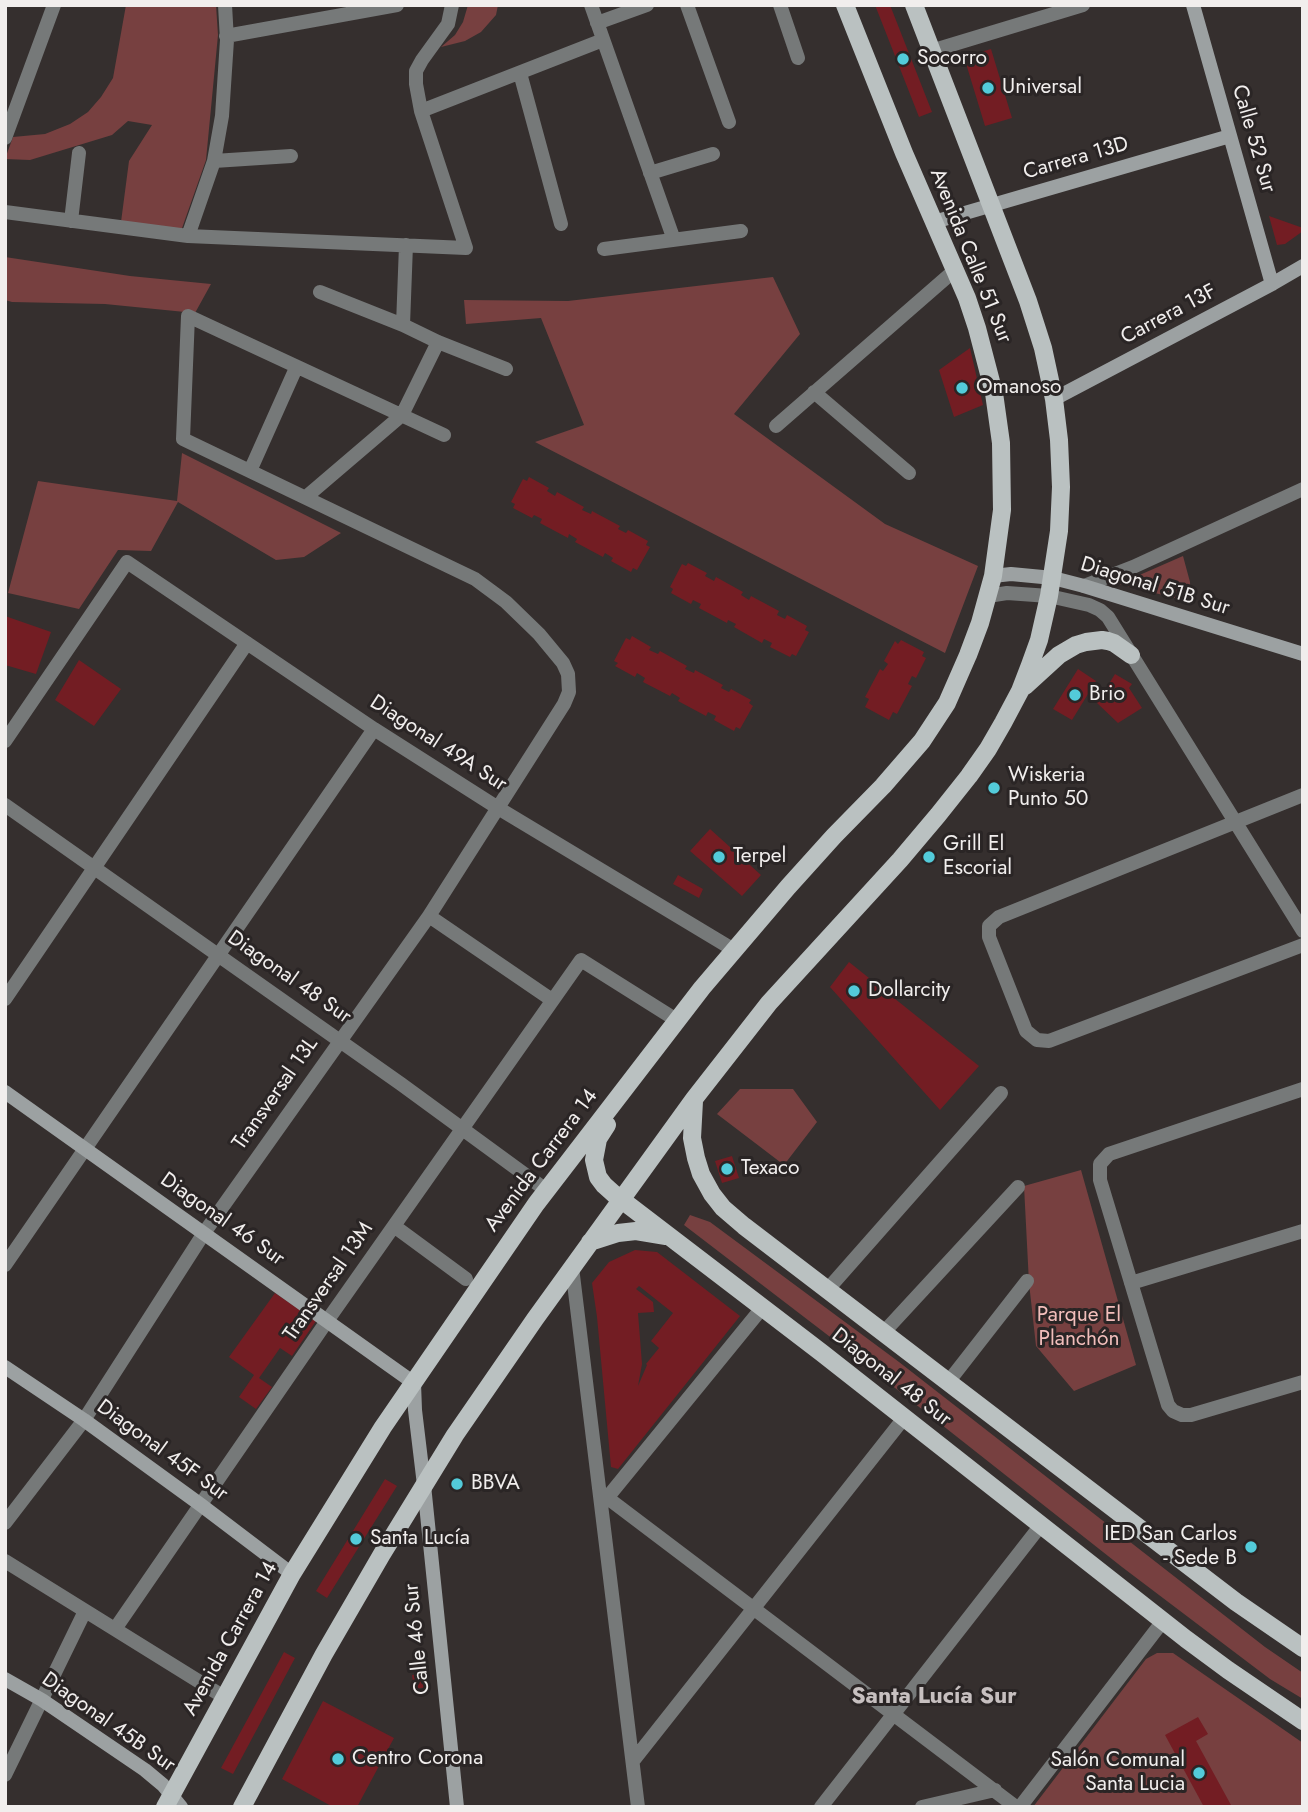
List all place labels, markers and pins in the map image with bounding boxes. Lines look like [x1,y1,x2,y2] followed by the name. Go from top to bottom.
[917,46,987,72] place label: Socorro
[895,51,911,67] marker: Socorro
[1002,75,1082,101] place label: Universal
[980,80,996,96] marker: Universal
[976,375,1061,401] place label: Omanoso
[954,380,970,396] marker: Omanoso
[1089,682,1125,708] place label: Brio
[1067,687,1083,703] marker: Brio
[1008,763,1088,813] place label: Wiskeria Punto 50
[986,780,1002,796] marker: Wiskeria Punto 50
[943,832,1012,882] place label: Grill El Escorial
[733,844,786,870] place label: Terpel
[711,849,727,865] marker: Terpel
[921,849,937,865] marker: Grill El Escorial
[868,978,950,1004] place label: Dollarcity
[846,983,862,999] marker: Dollarcity
[741,1156,800,1182] place label: Texaco
[719,1161,735,1177] marker: Texaco
[471,1471,520,1497] place label: BBVA
[449,1476,465,1492] marker: BBVA
[1104,1522,1237,1572] place label: IED San Carlos - Sede B
[370,1526,470,1552] place label: Santa Lucía
[348,1531,364,1547] marker: Santa Lucía
[1243,1539,1259,1555] marker: IED San Carlos - Sede B
[352,1746,483,1772] place label: Centro Corona
[1051,1748,1185,1798] place label: Salón Comunal Santa Lucia
[330,1751,346,1767] marker: Centro Corona
[1191,1765,1207,1781] marker: Salón Comunal Santa Lucia

